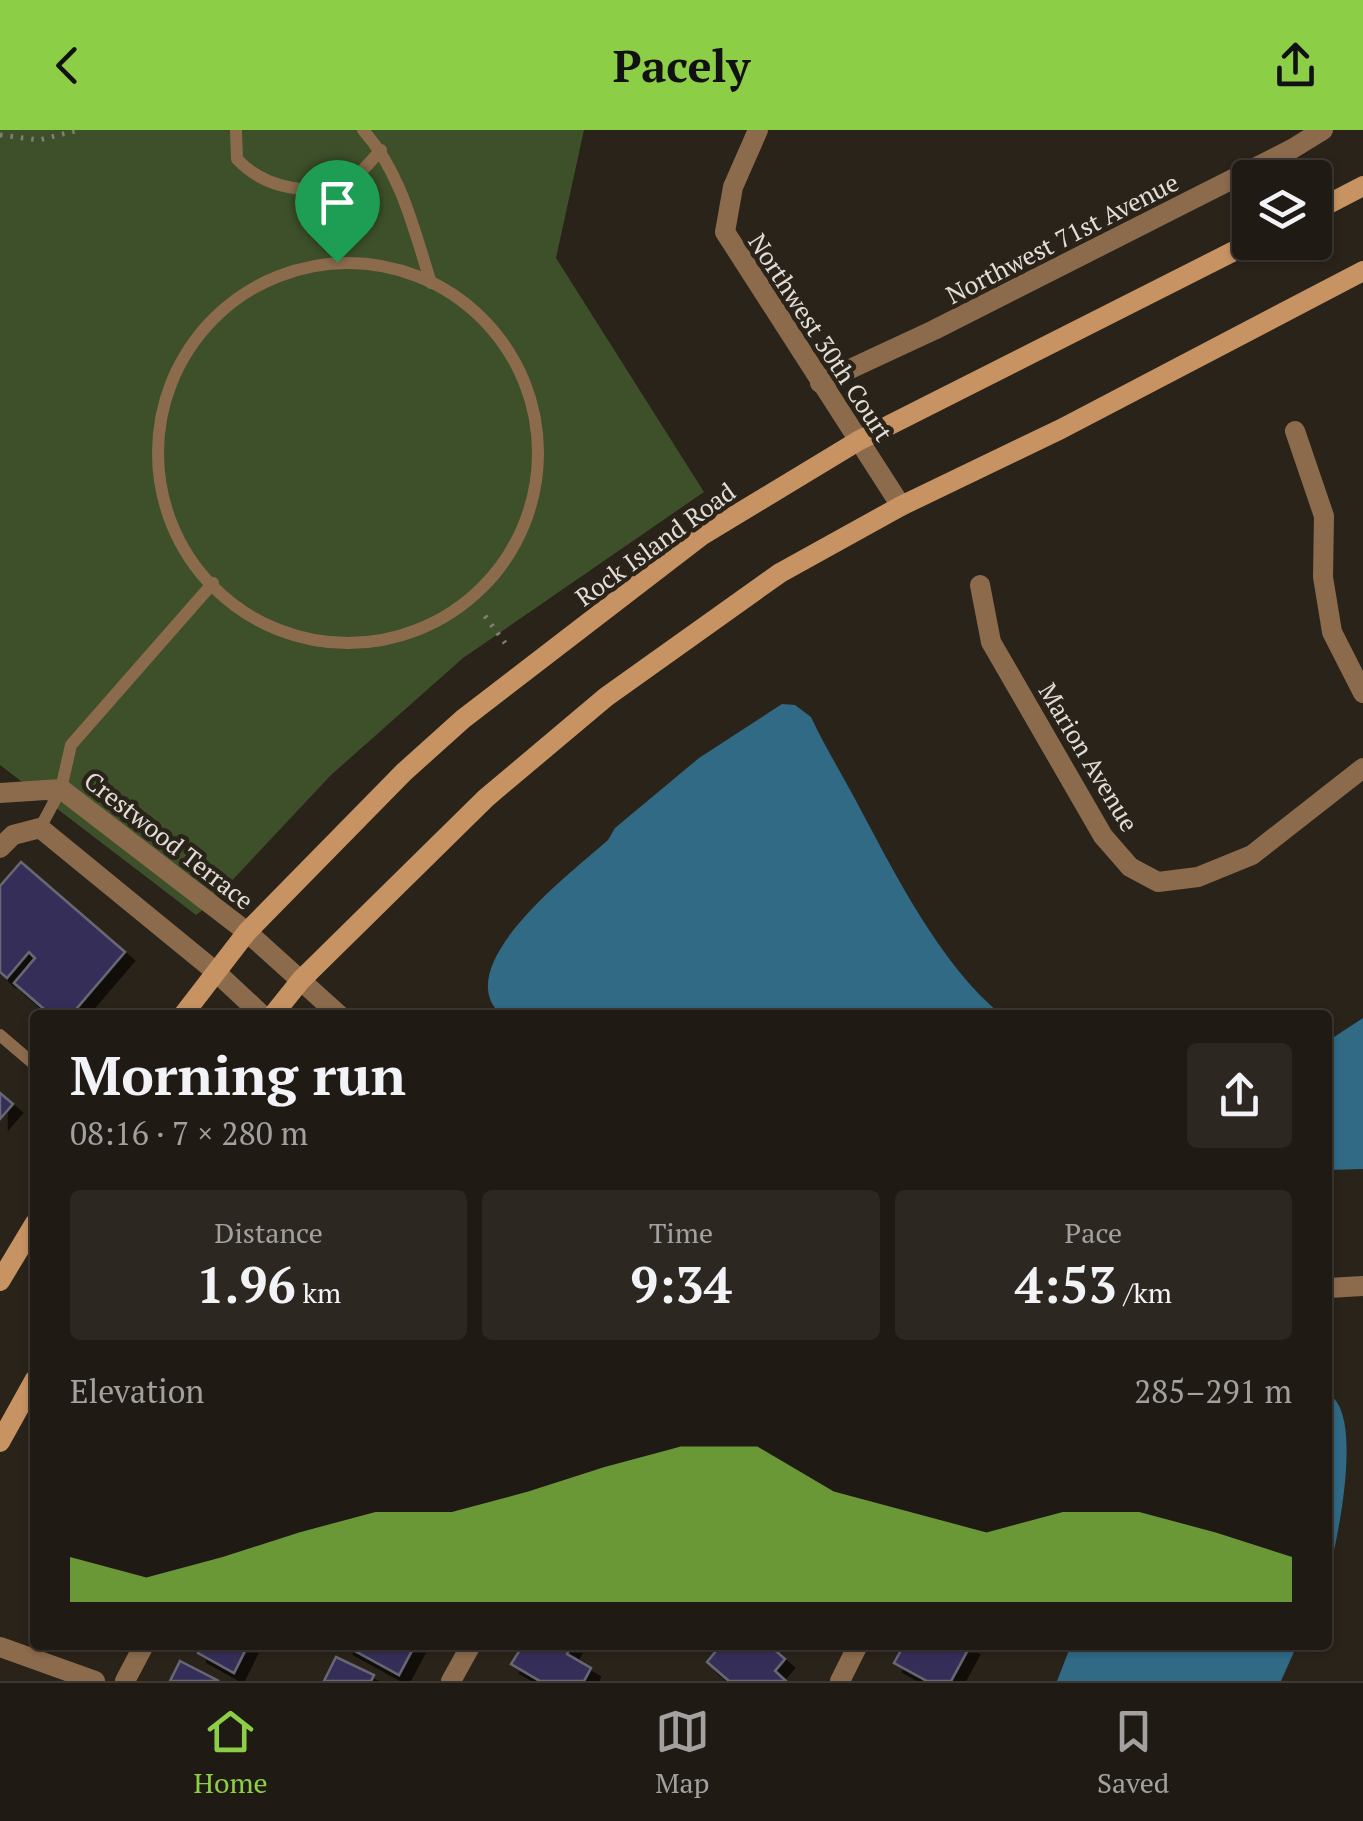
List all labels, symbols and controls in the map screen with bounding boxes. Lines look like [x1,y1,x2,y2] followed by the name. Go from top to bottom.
[613,35,750,95] text: Pacely
[40,38,95,93] icon: back
[1268,38,1323,93] icon: share
[295,160,380,263] pin
[1232,160,1332,260] map controls
[1232,160,1332,260] button: layers
[940,165,1184,311] street label: Northwest 71st Avenue
[310,175,365,230] icon: arrive
[741,227,901,447] street label: Northwest 30th Court
[568,475,742,613] street label: Rock Island Road
[1032,677,1146,837] street label: Marion Avenue
[78,764,260,916] street label: Crestwood Terrace
[70,1038,406,1111] text: Morning run
[1187,1043,1292,1148] button: share
[70,1112,308,1154] text: 08:16 · 7 × 280 m
[215,1214,323,1251] text: Distance
[649,1214,713,1251] text: Time
[1065,1214,1122,1251] text: Pace
[196,1251,296,1317] text: 1.96
[630,1251,732,1317] text: 9:34
[1015,1251,1117,1317] text: 4:53
[296,1274,341,1311] text: km
[1117,1274,1172,1311] text: /km
[70,1370,204,1412] text: Elevation
[1134,1370,1292,1412] text: 285–291 m
[194,1704,268,1801] tab: Home
[655,1704,710,1801] tab: Map
[1097,1704,1169,1801] tab: Saved

